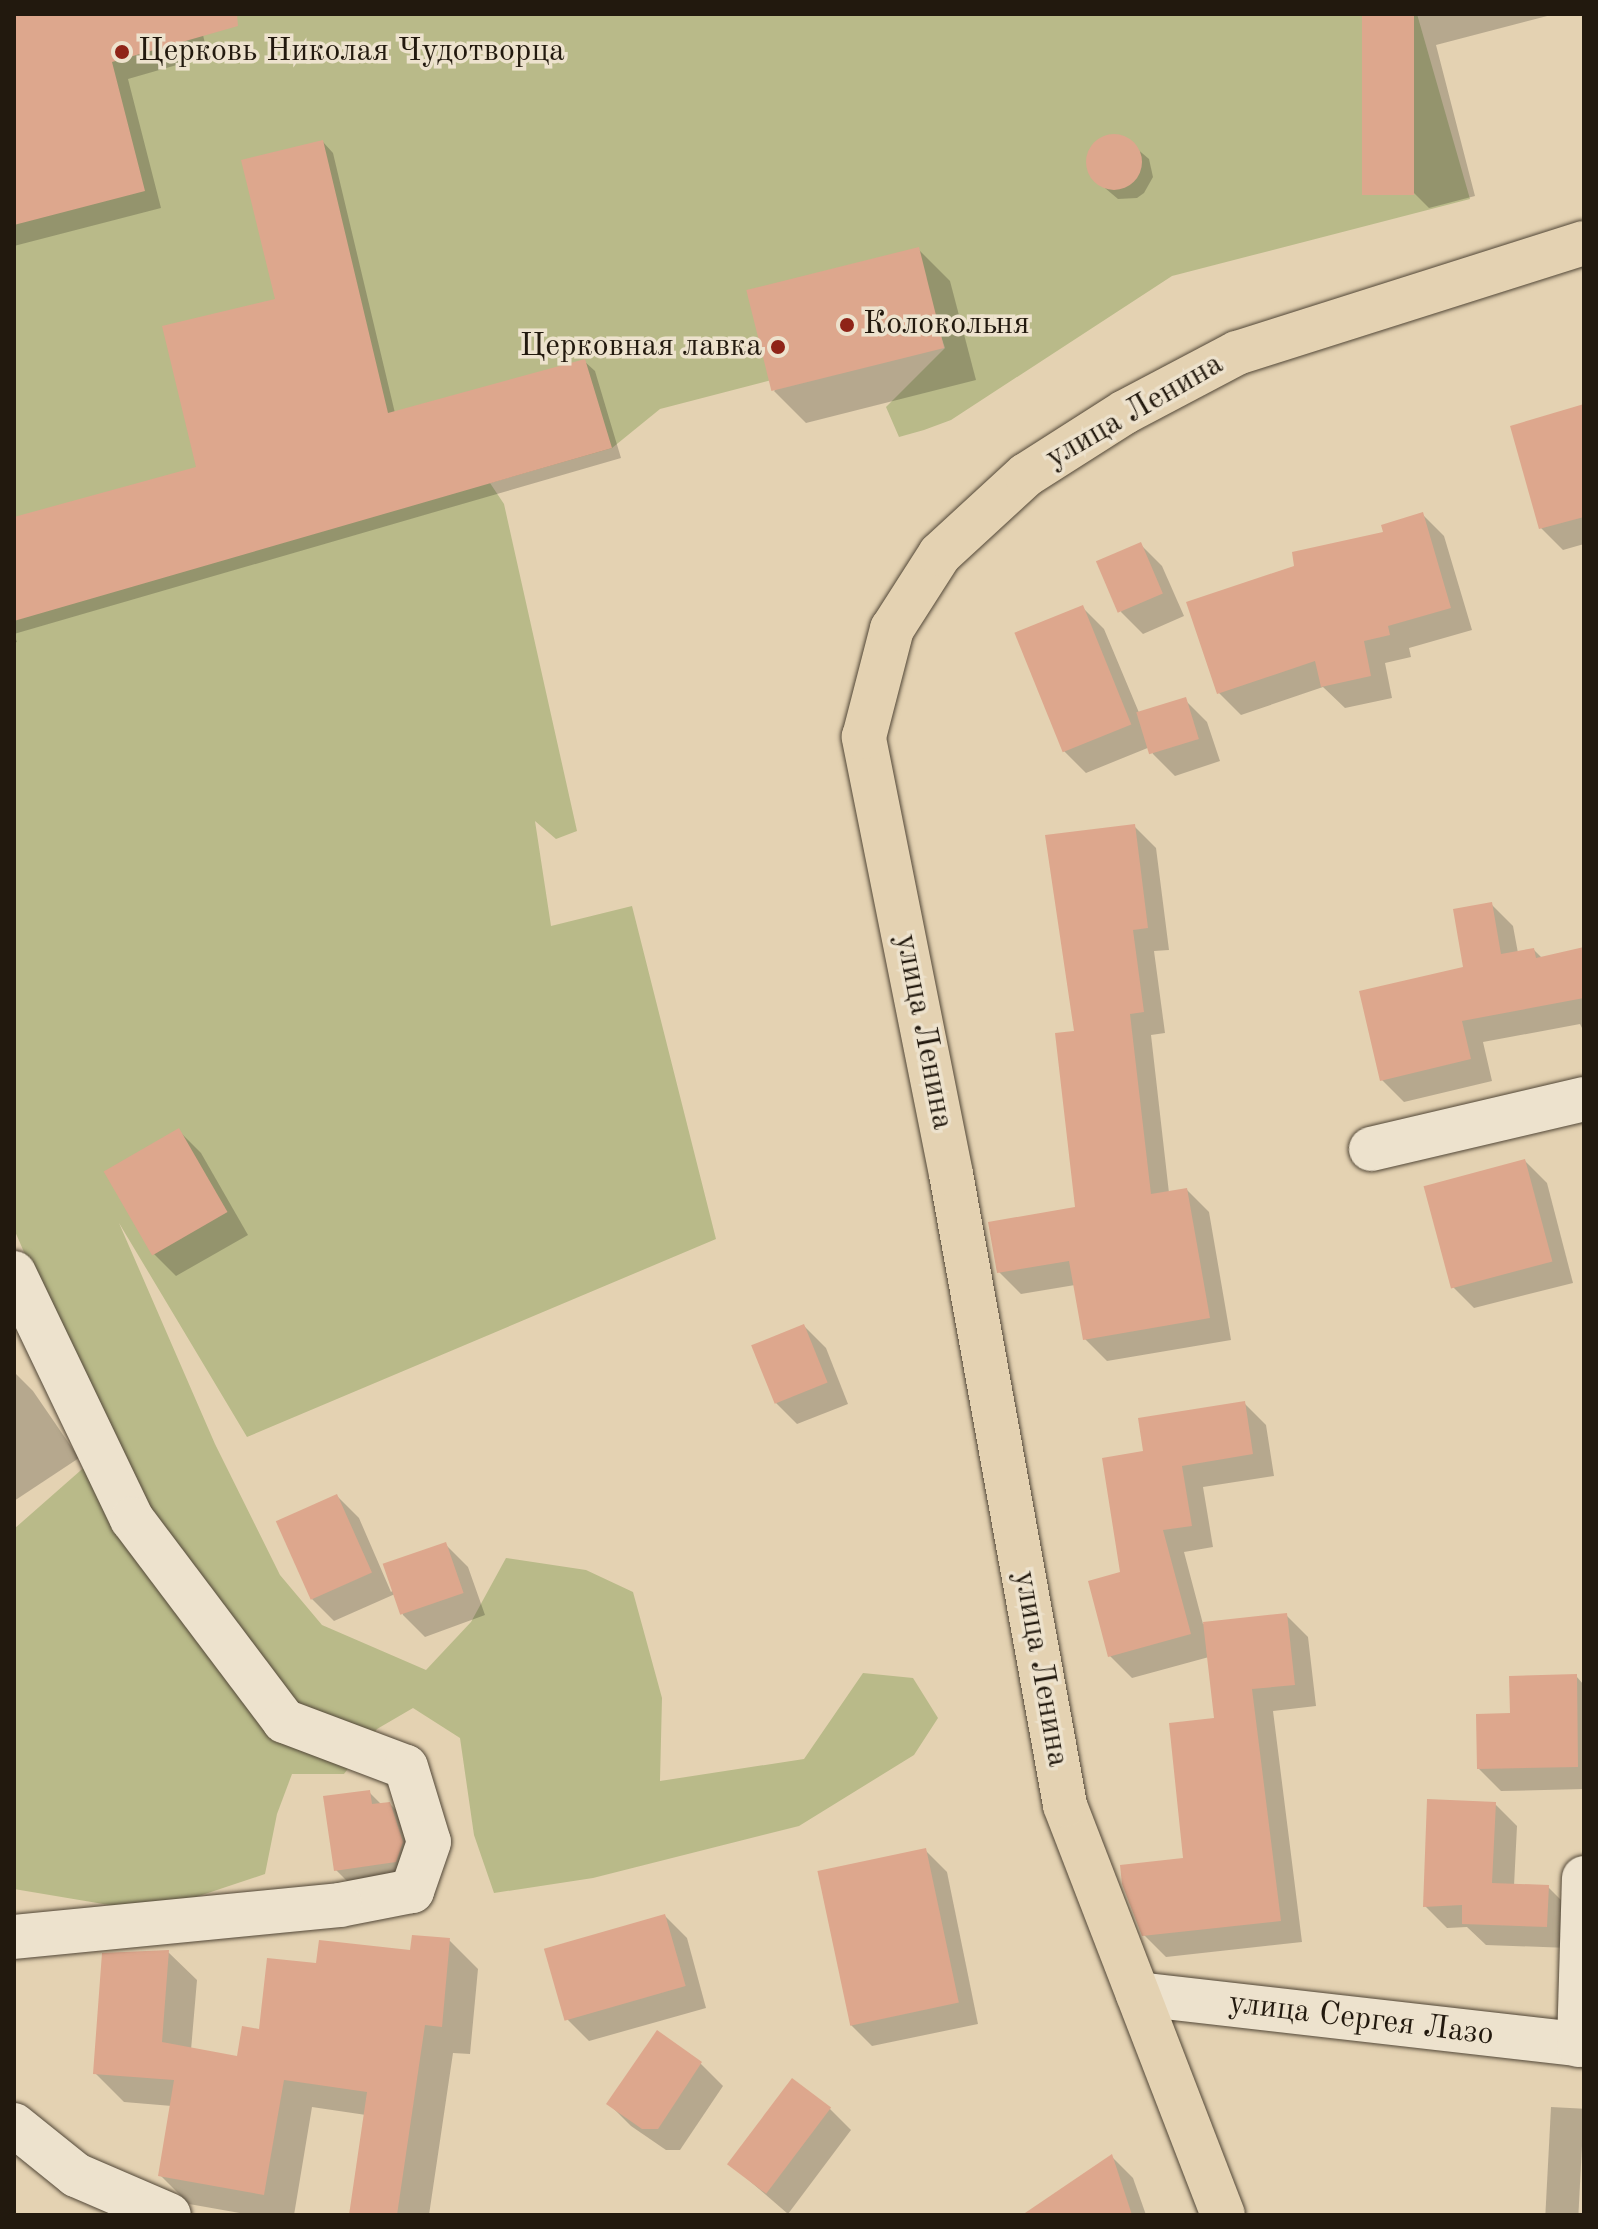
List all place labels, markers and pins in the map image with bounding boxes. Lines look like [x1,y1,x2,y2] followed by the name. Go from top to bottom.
[138,33,565,71] place label: Церковь Николая Чудотворца
[113,43,131,61] marker: Церковь Николая Чудотворца
[863,306,1030,344] place label: Колокольня
[838,316,856,334] marker: Колокольня
[520,328,762,366] place label: Церковная лавка
[769,338,787,356] marker: Церковная лавка

